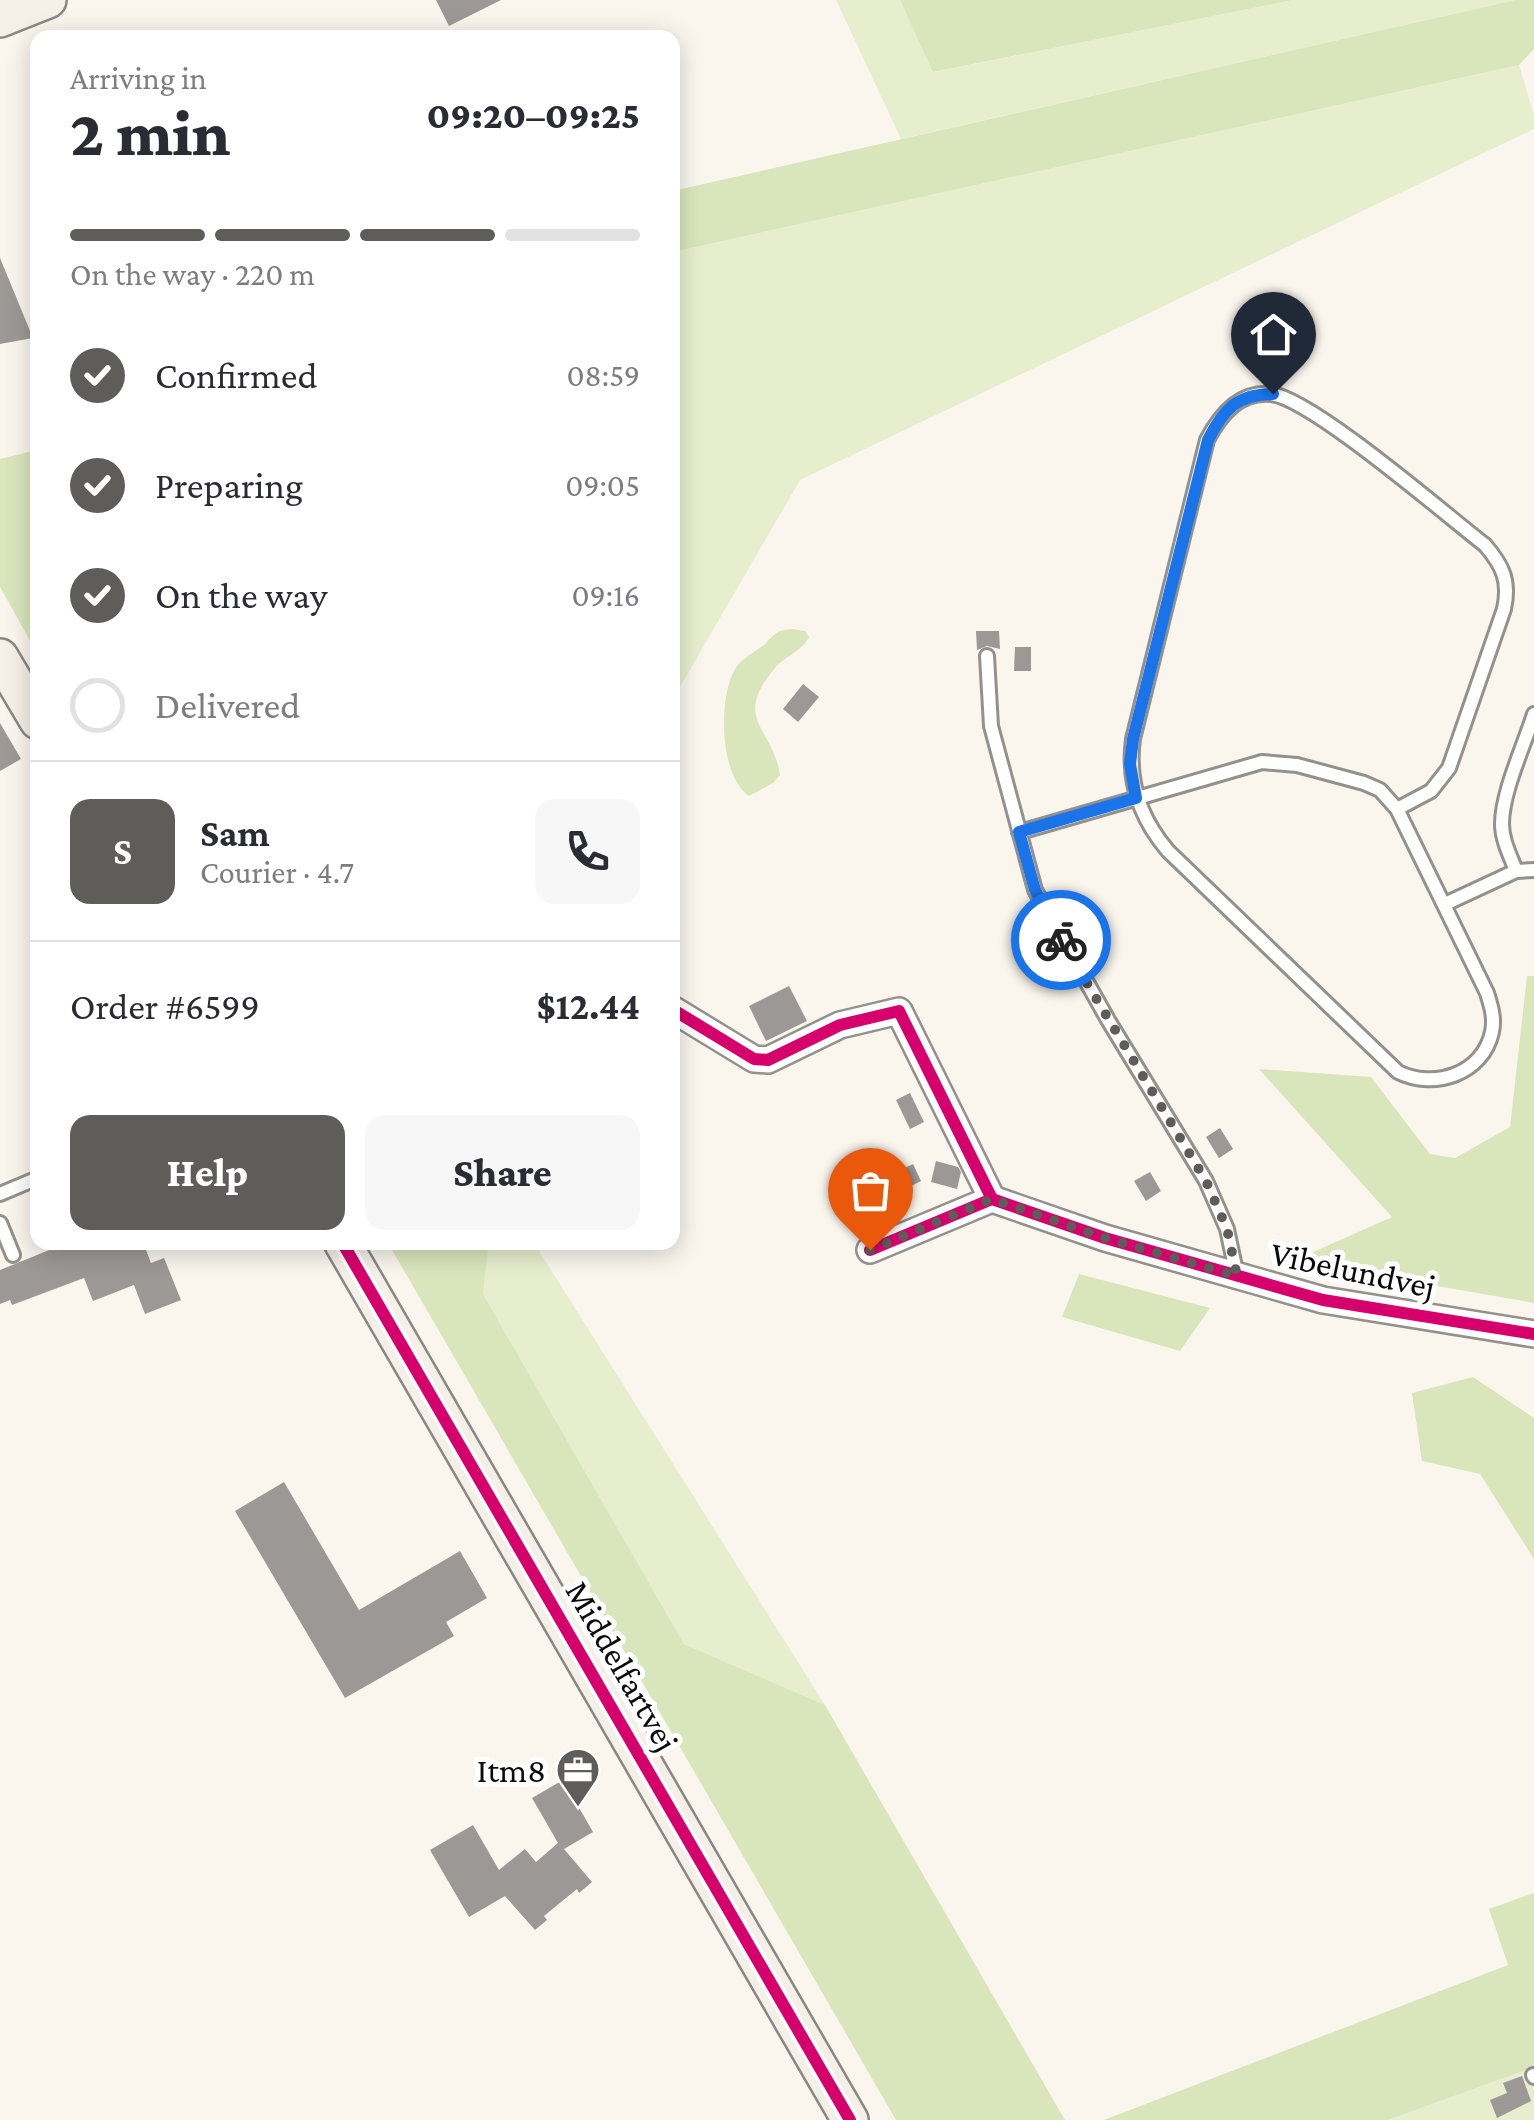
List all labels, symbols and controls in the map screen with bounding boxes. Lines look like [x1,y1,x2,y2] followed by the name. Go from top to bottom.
[70,60,207,96] text: Arriving in
[426,94,640,136] text: 09:20–09:25
[70,97,231,169] text: 2 min
[70,256,315,292] text: On the way · 220 m
[1231,292,1316,395] pin
[1246,307,1301,362] icon: home
[70,348,125,403] icon: check
[155,354,318,396] text: Confirmed
[567,357,640,393] text: 08:59
[70,458,125,513] icon: check
[155,464,303,506] text: Preparing
[565,467,640,503] text: 09:05
[70,568,125,623] icon: check
[155,574,327,616] text: On the way
[571,577,640,613] text: 09:16
[155,684,300,726] text: Delivered
[535,799,640,904] button: phone
[200,812,270,854] text: Sam
[113,830,132,872] text: S
[200,854,354,890] text: Courier · 4.7
[1011,890,1111,990] courier
[1034,913,1089,968] icon: bike
[70,985,260,1027] text: Order #6599
[536,985,640,1027] text: $12.44
[70,1115,345,1230] button: Help
[365,1115,640,1230] button: Share
[828,1148,913,1251] pin
[843,1163,898,1218] icon: bag
[1267,1234,1439,1306] street label: Vibelundvej
[558,1574,686,1758] street label: Middelfartvej
[555,1747,601,1808] office icon: Itm8
[477,1751,546,1790] place label: Itm8

